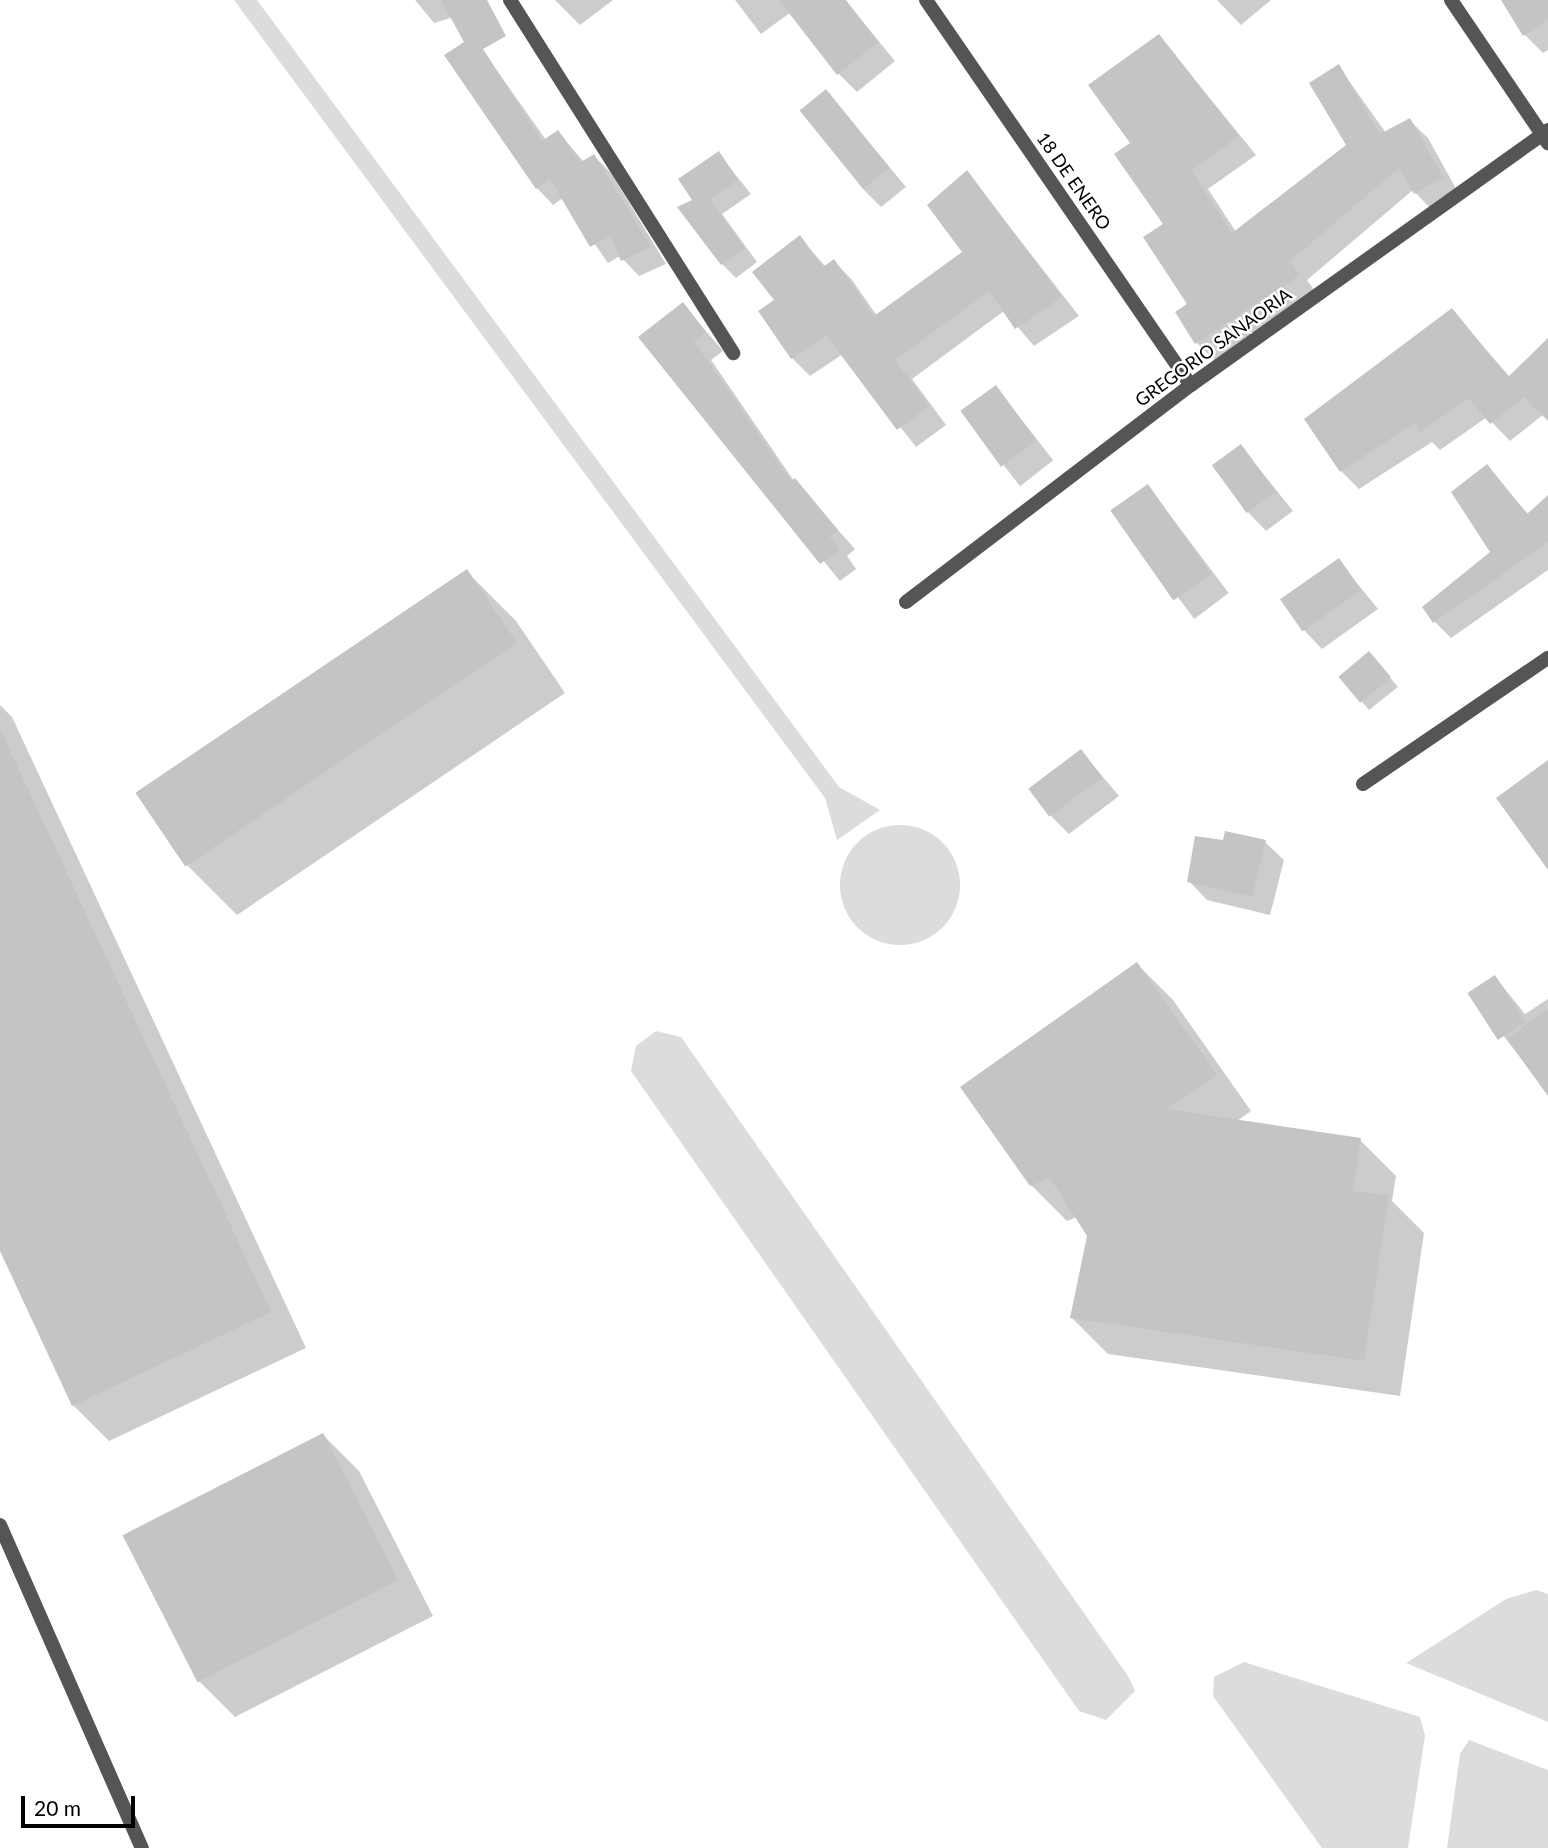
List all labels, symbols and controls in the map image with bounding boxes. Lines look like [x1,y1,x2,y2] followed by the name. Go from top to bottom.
[1032,128,1116,234] street label: 18 DE ENERO
[1131,283,1295,411] street label: GREGORIO SANAORIA
[24,1782,138,1826] scale bar
[34,1795,81,1820] text: 20 m

